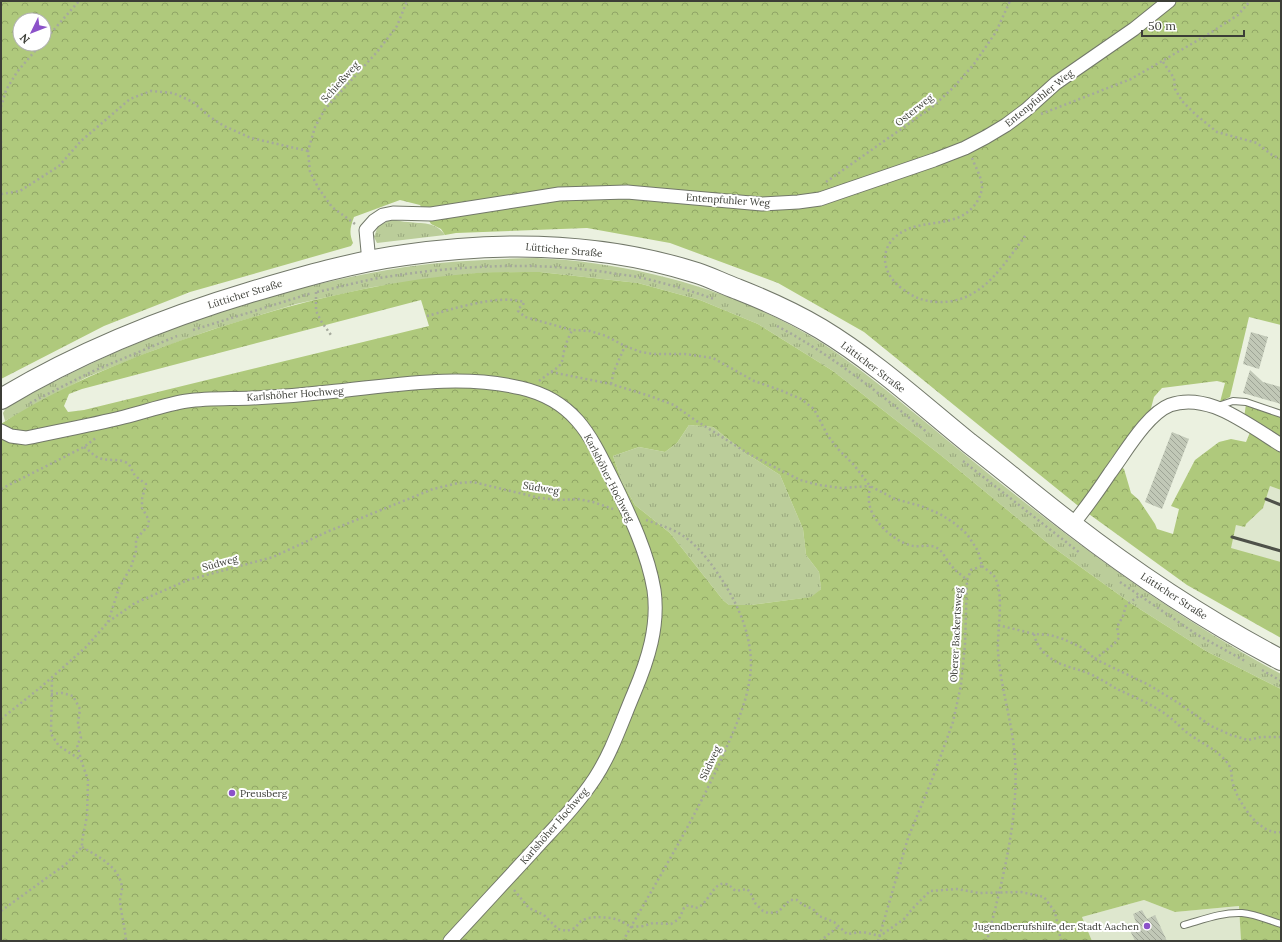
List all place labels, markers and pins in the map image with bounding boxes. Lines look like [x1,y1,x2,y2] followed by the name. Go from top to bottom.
[240,787,288,800] place label: Preusberg
[227,788,237,798] marker: Preusberg
[973,920,1139,933] place label: Jugendberufshilfe der Stadt Aachen
[1142,921,1152,931] marker: Jugendberufshilfe der Stadt Aachen

